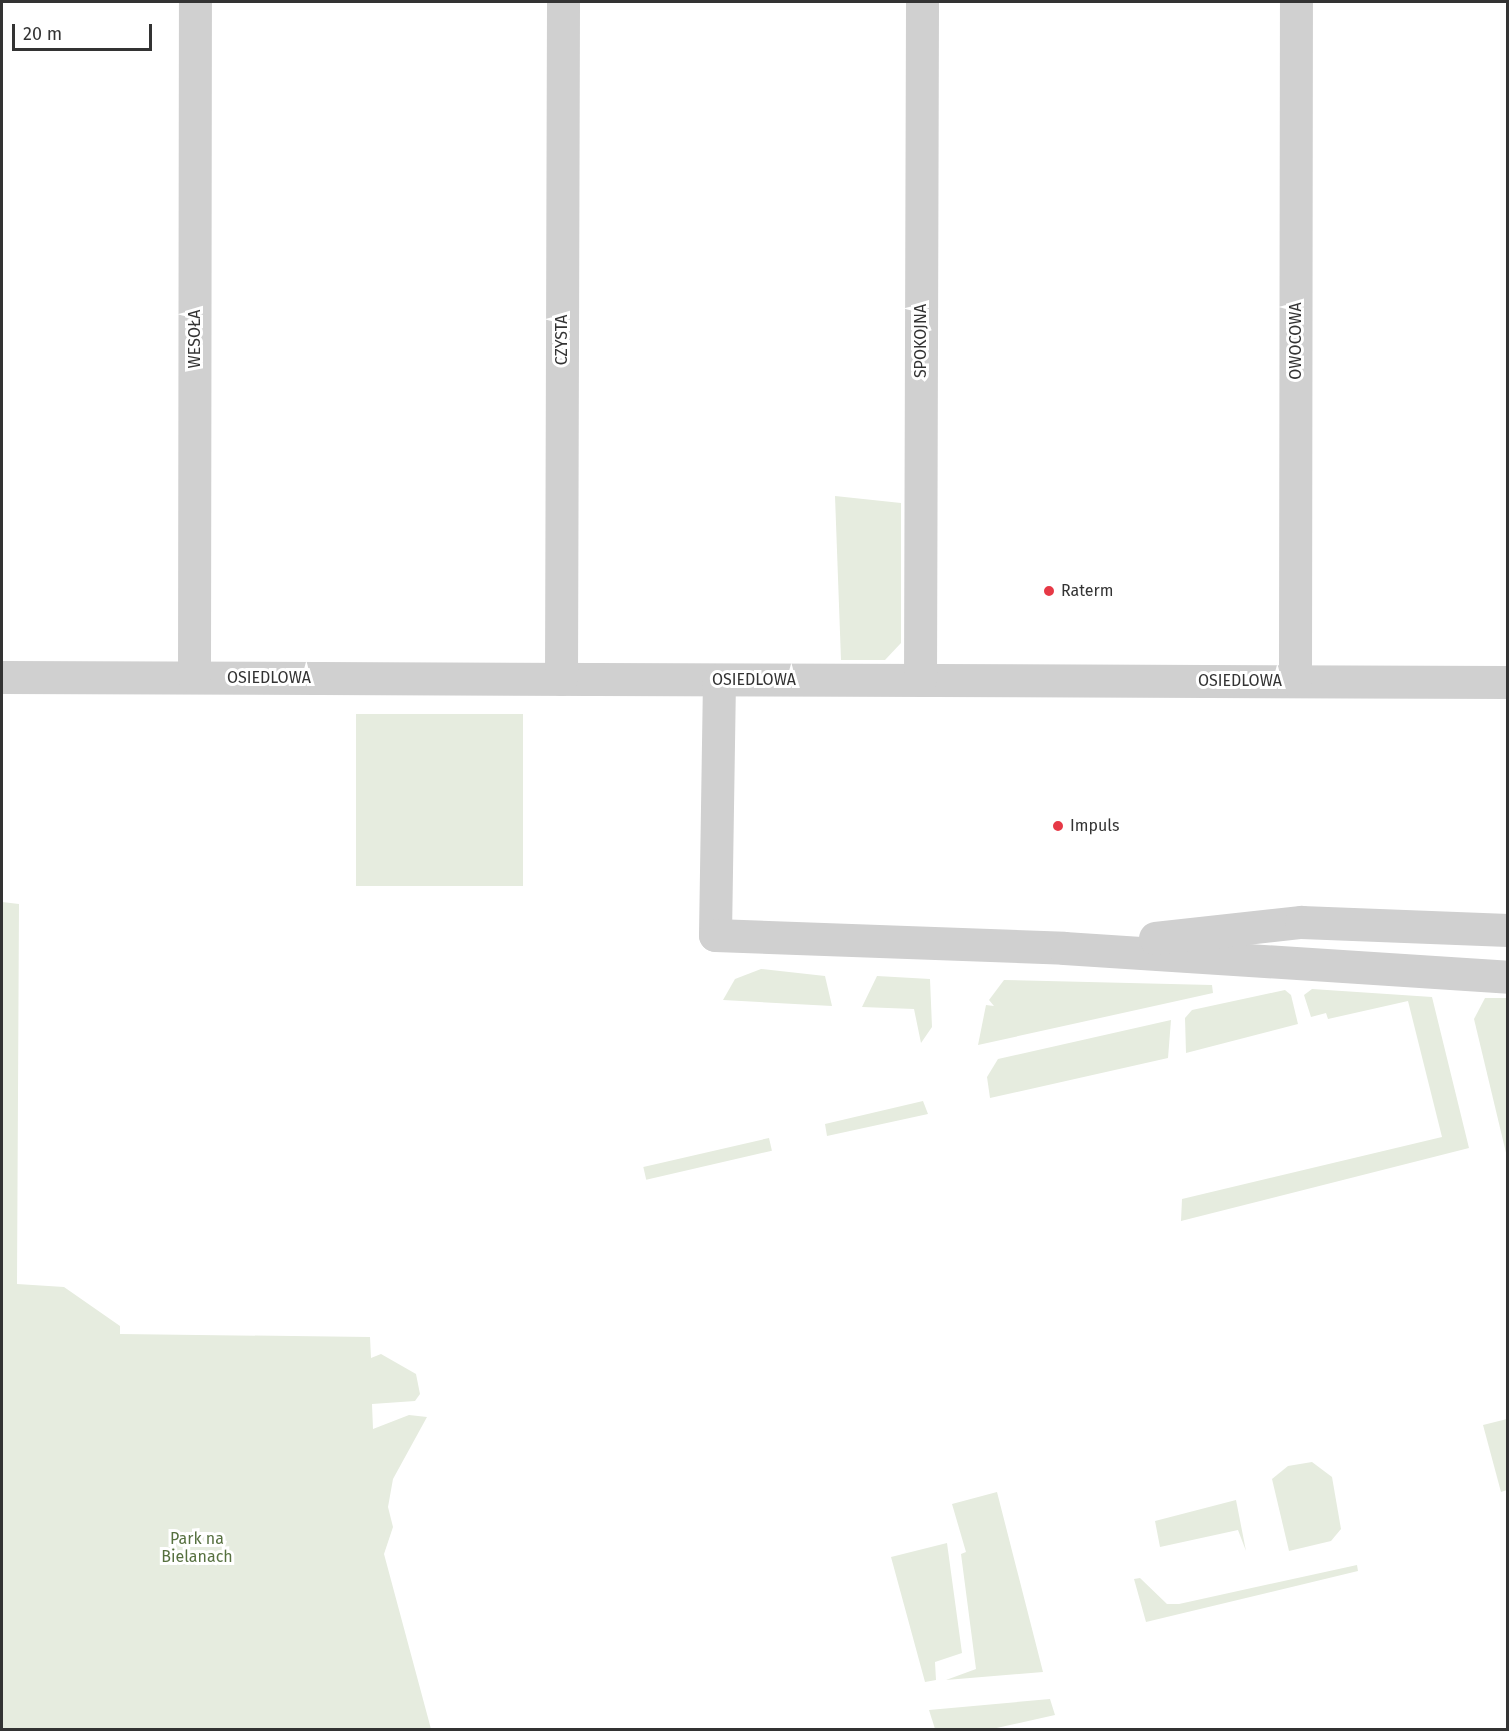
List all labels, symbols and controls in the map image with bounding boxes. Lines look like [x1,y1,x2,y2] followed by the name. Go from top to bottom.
[15,12,154,50] scale bar
[23,23,62,45] text: 20 m
[1286,302,1306,380] street label: OWOCOWA
[911,304,931,378] street label: SPOKOJNA
[185,310,205,368] street label: WESOŁA
[552,315,572,365] street label: CZYSTA
[1061,581,1113,601] place label: Raterm
[1042,584,1056,598] marker: Raterm
[227,668,311,688] street label: OSIEDLOWA
[712,670,796,690] street label: OSIEDLOWA
[1198,671,1282,691] street label: OSIEDLOWA
[1070,816,1119,836] place label: Impuls
[1051,819,1065,833] marker: Impuls
[161,1529,233,1567] park label: Park na Bielanach

